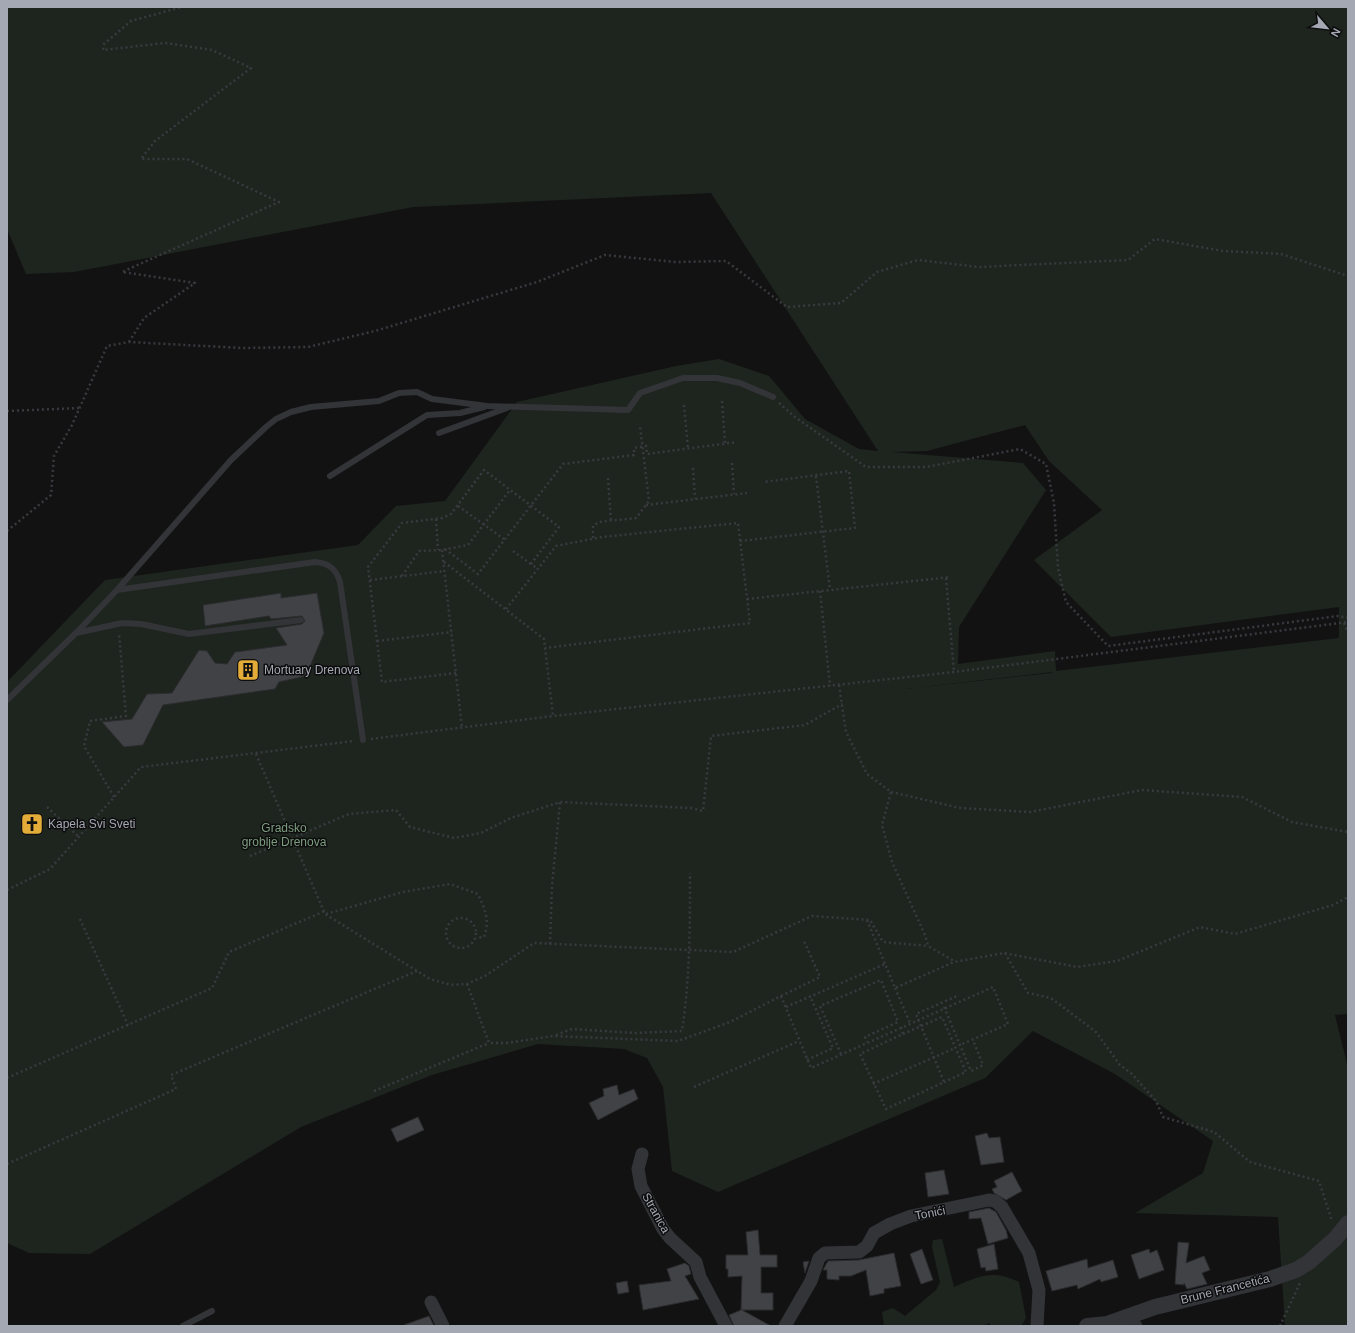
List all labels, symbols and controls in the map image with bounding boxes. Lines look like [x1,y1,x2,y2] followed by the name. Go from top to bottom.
[1307,8,1347,48] north arrow
[1329,26,1343,39] text: N
[235,657,261,683] building icon: Mortuary Drenova
[264,663,360,677] place label: Mortuary Drenova
[19,811,45,837] church icon: Kapela Svi Sveti
[48,817,135,831] place label: Kapela Svi Sveti
[242,821,327,849] park label: Gradsko groblje Drenova
[639,1190,673,1236] street label: Stranica
[914,1203,946,1223] street label: Tonići
[1179,1271,1271,1307] street label: Brune Francetića

